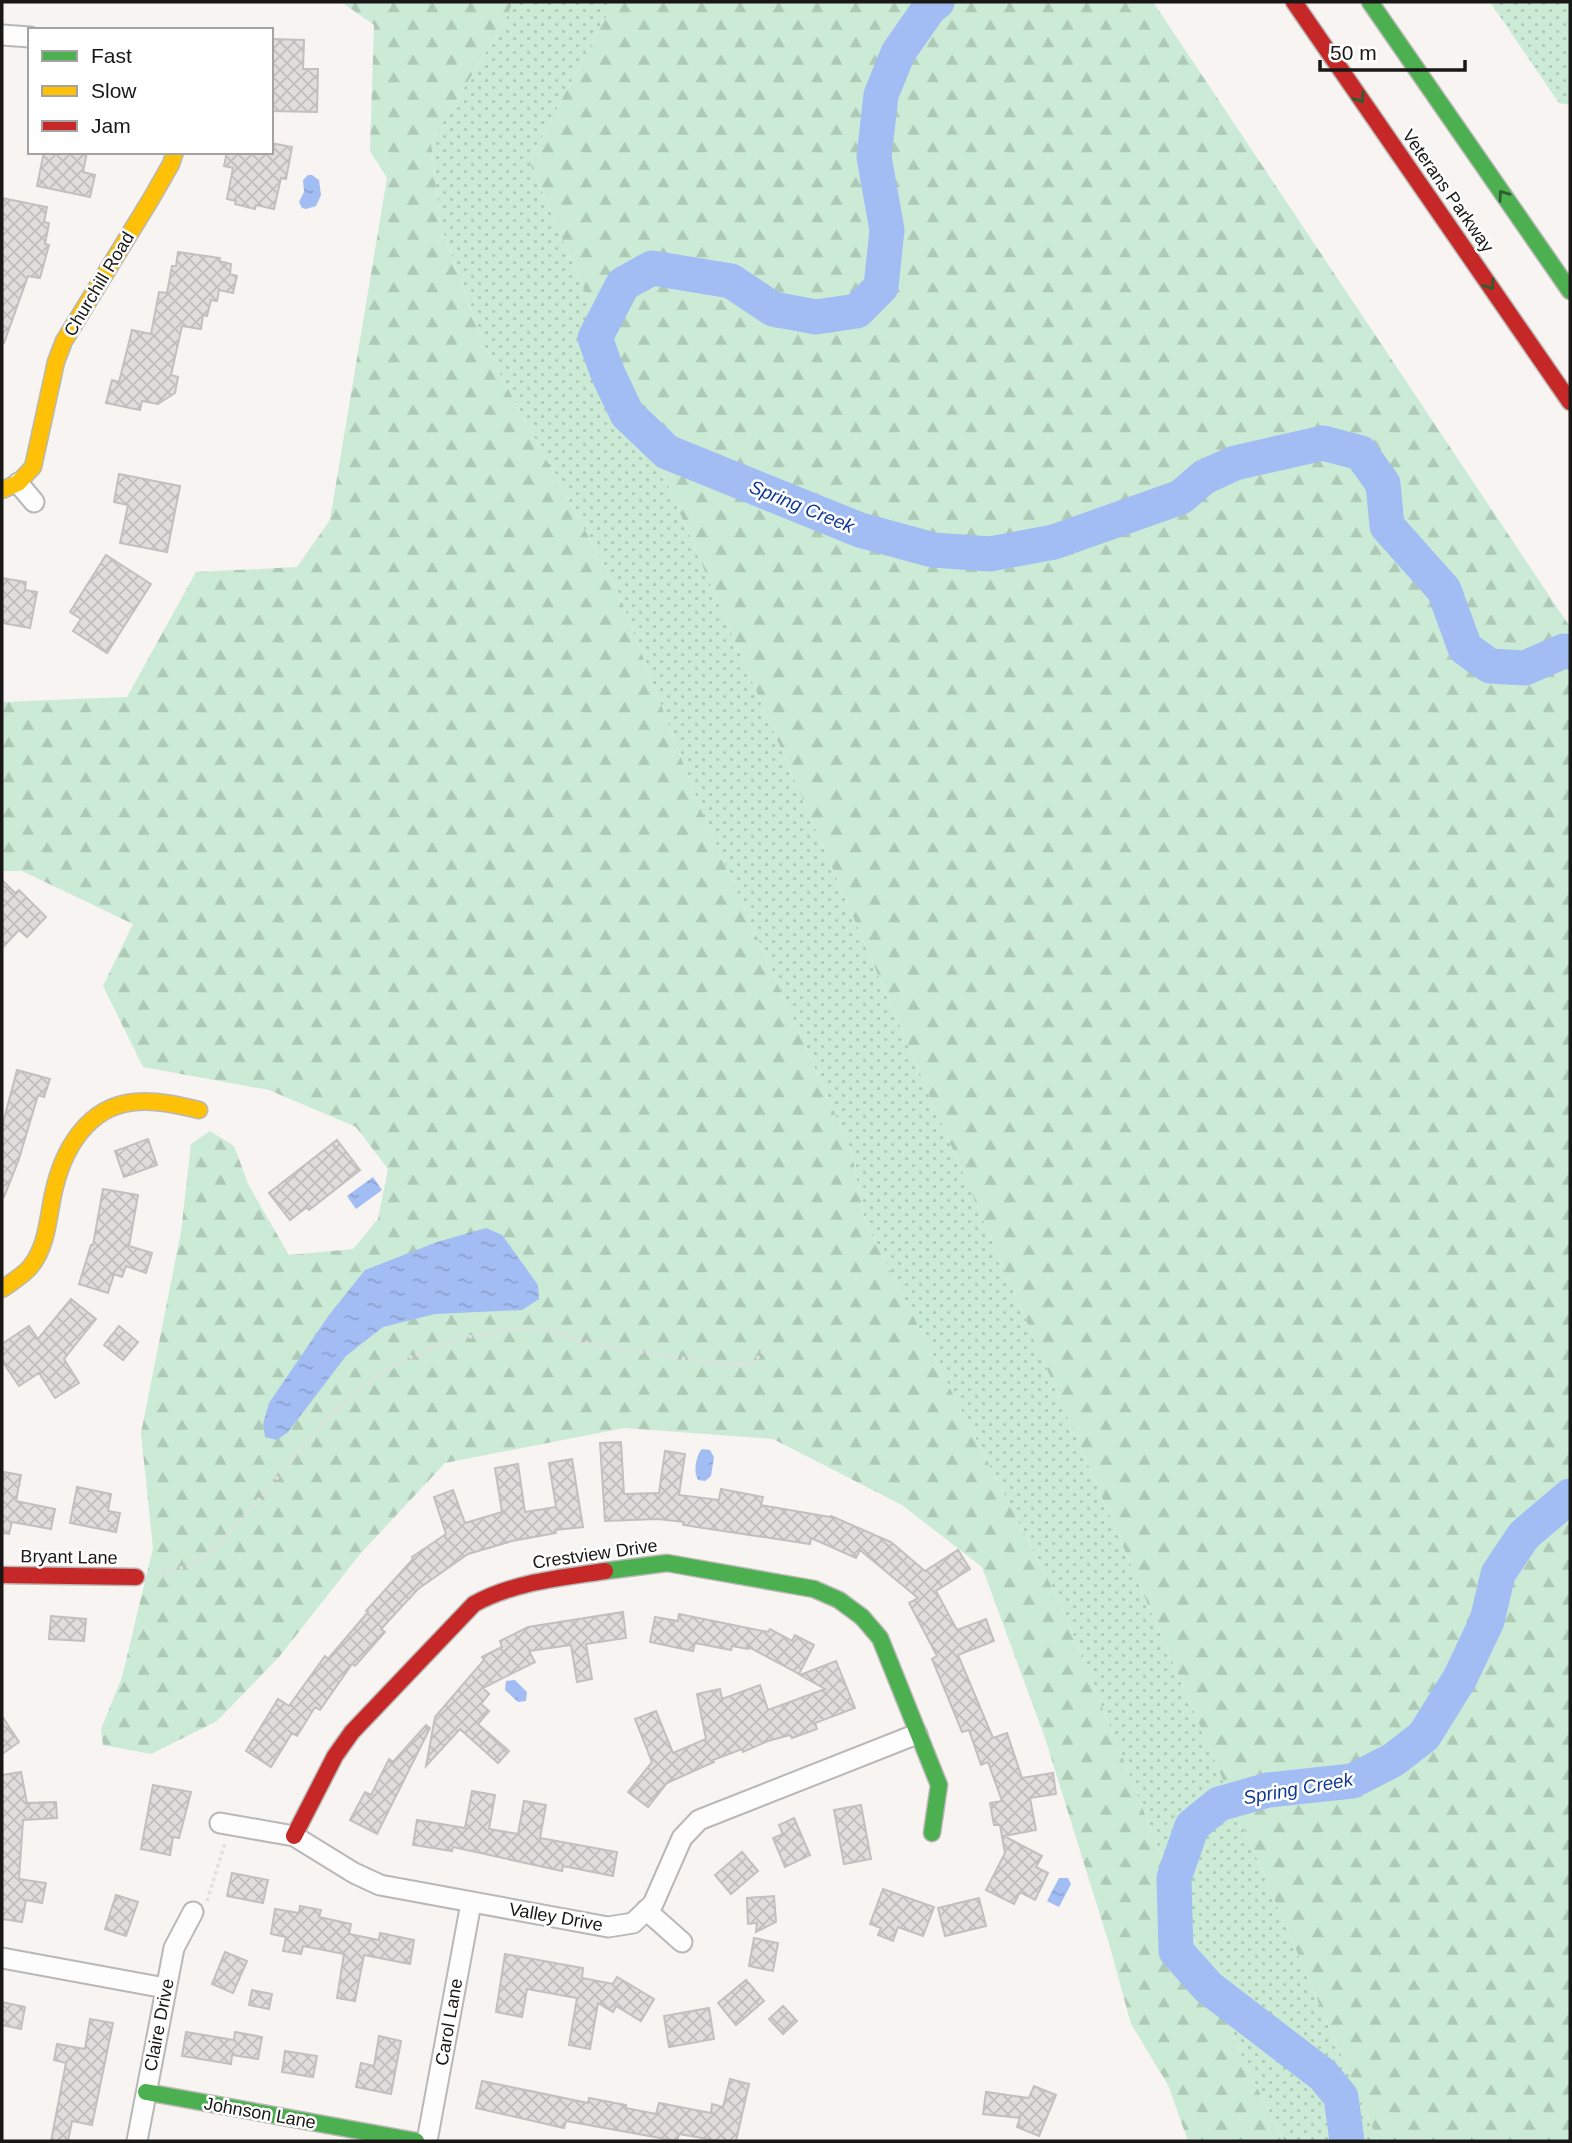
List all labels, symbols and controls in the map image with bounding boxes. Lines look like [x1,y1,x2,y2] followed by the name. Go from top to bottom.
[28,28,273,154] legend
[1320,28,1465,72] scale bar
[1330,41,1377,64] text: 50 m
[91,44,132,67] text: Fast
[91,79,137,102] text: Slow
[1352,90,1364,103] one-way arrow
[91,114,131,137] text: Jam
[1398,126,1498,256] street label: Veterans Parkway
[1499,190,1511,203] one-way arrow
[60,228,138,340] street label: Churchill Road
[1482,277,1494,290] one-way arrow
[746,476,859,538] water label: Spring Creek
[531,1535,659,1573] street label: Crestview Drive
[20,1546,118,1568] street label: Bryant Lane
[1242,1768,1356,1808] water label: Spring Creek
[508,1899,604,1935] street label: Valley Drive
[140,1977,178,2073] street label: Claire Drive
[432,1977,466,2067] street label: Carol Lane
[203,2093,317,2133] street label: Johnson Lane

